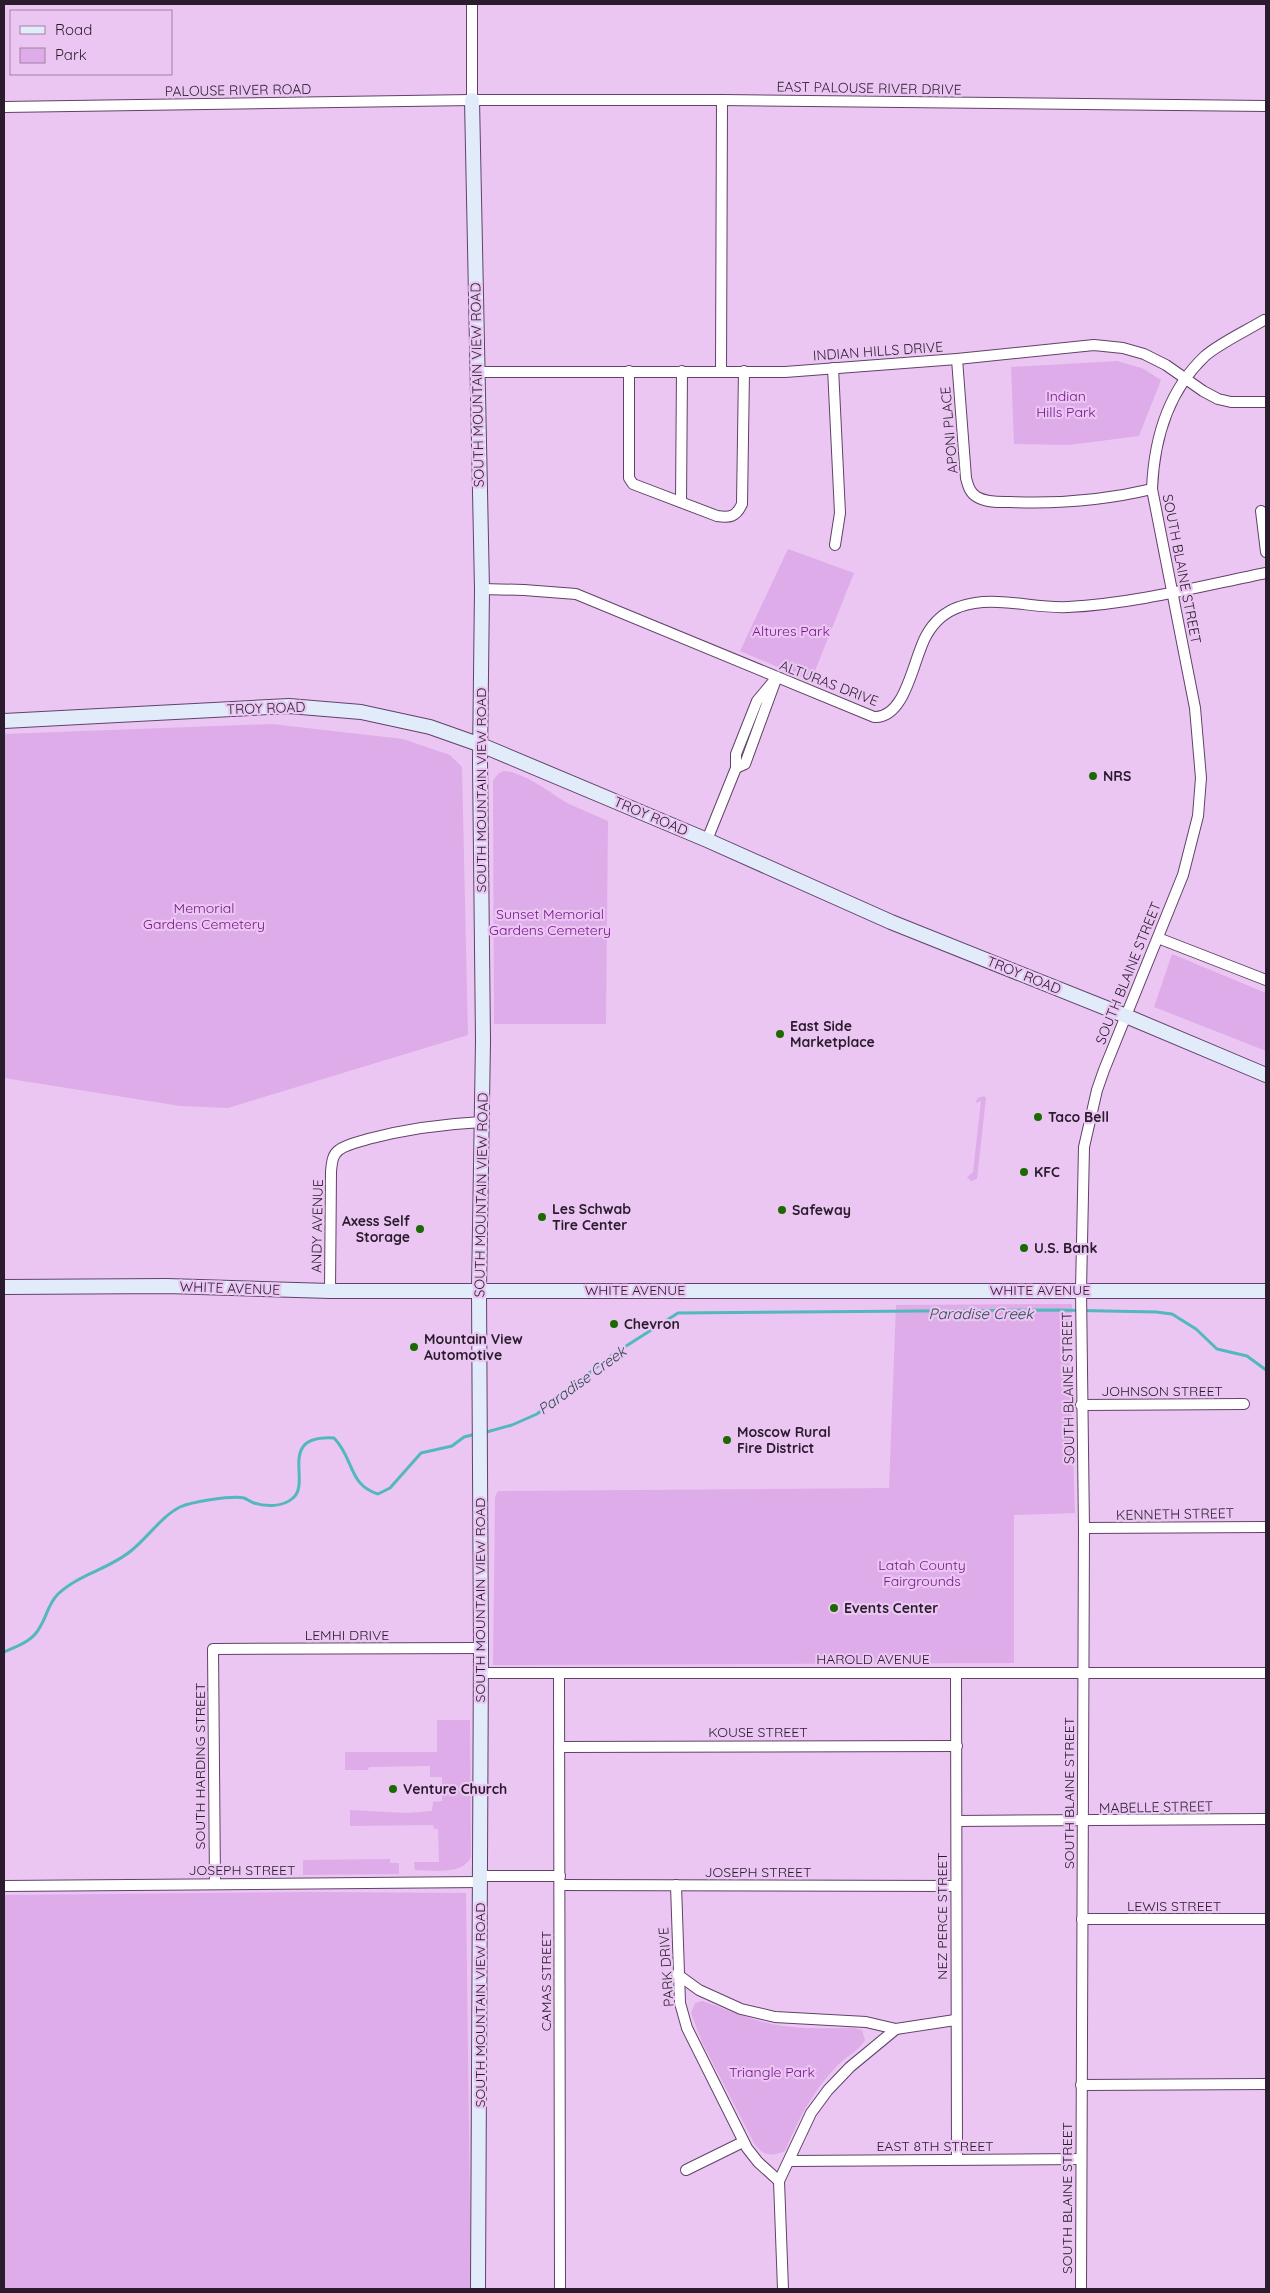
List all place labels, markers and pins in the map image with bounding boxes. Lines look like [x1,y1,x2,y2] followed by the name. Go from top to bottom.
[1103,767,1131,785] place label: NRS
[1087,770,1099,782] marker: NRS
[790,1017,875,1051] place label: East Side Marketplace
[774,1028,786,1040] marker: East Side Marketplace
[1048,1108,1109,1126] place label: Taco Bell
[1032,1111,1044,1123] marker: Taco Bell
[1034,1163,1060,1181] place label: KFC
[1018,1166,1030,1178] marker: KFC
[552,1200,631,1234] place label: Les Schwab Tire Center
[792,1201,851,1219] place label: Safeway
[776,1204,788,1216] marker: Safeway
[536,1211,548,1223] marker: Les Schwab Tire Center
[342,1212,411,1246] place label: Axess Self Storage
[414,1223,426,1235] marker: Axess Self Storage
[1034,1239,1097,1257] place label: U.S. Bank
[1018,1242,1030,1254] marker: U.S. Bank
[624,1315,680,1333] place label: Chevron
[608,1318,620,1330] marker: Chevron
[424,1330,523,1364] place label: Mountain View Automotive
[408,1341,420,1353] marker: Mountain View Automotive
[737,1423,831,1457] place label: Moscow Rural Fire District
[721,1434,733,1446] marker: Moscow Rural Fire District
[844,1599,938,1617] place label: Events Center
[828,1602,840,1614] marker: Events Center
[403,1780,507,1798] place label: Venture Church
[387,1783,399,1795] marker: Venture Church

